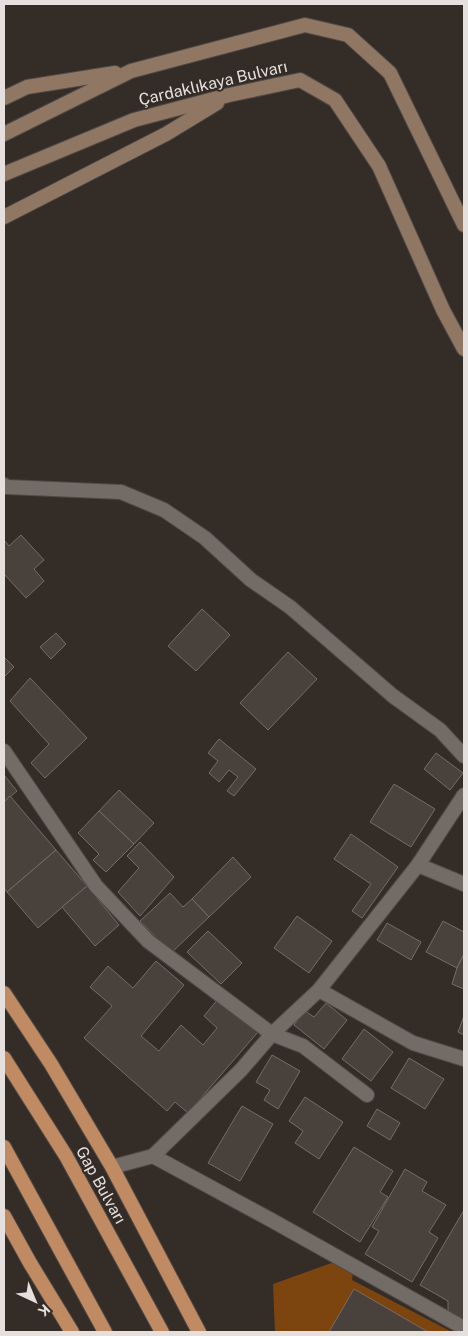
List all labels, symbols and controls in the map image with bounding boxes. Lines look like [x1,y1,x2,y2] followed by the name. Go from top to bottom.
[137,57,289,109] street label: Çardaklıkaya Bulvarı
[72,1143,130,1227] street label: Gap Bulvarı
[10,1276,60,1326] north arrow
[35,1301,53,1320] text: K

